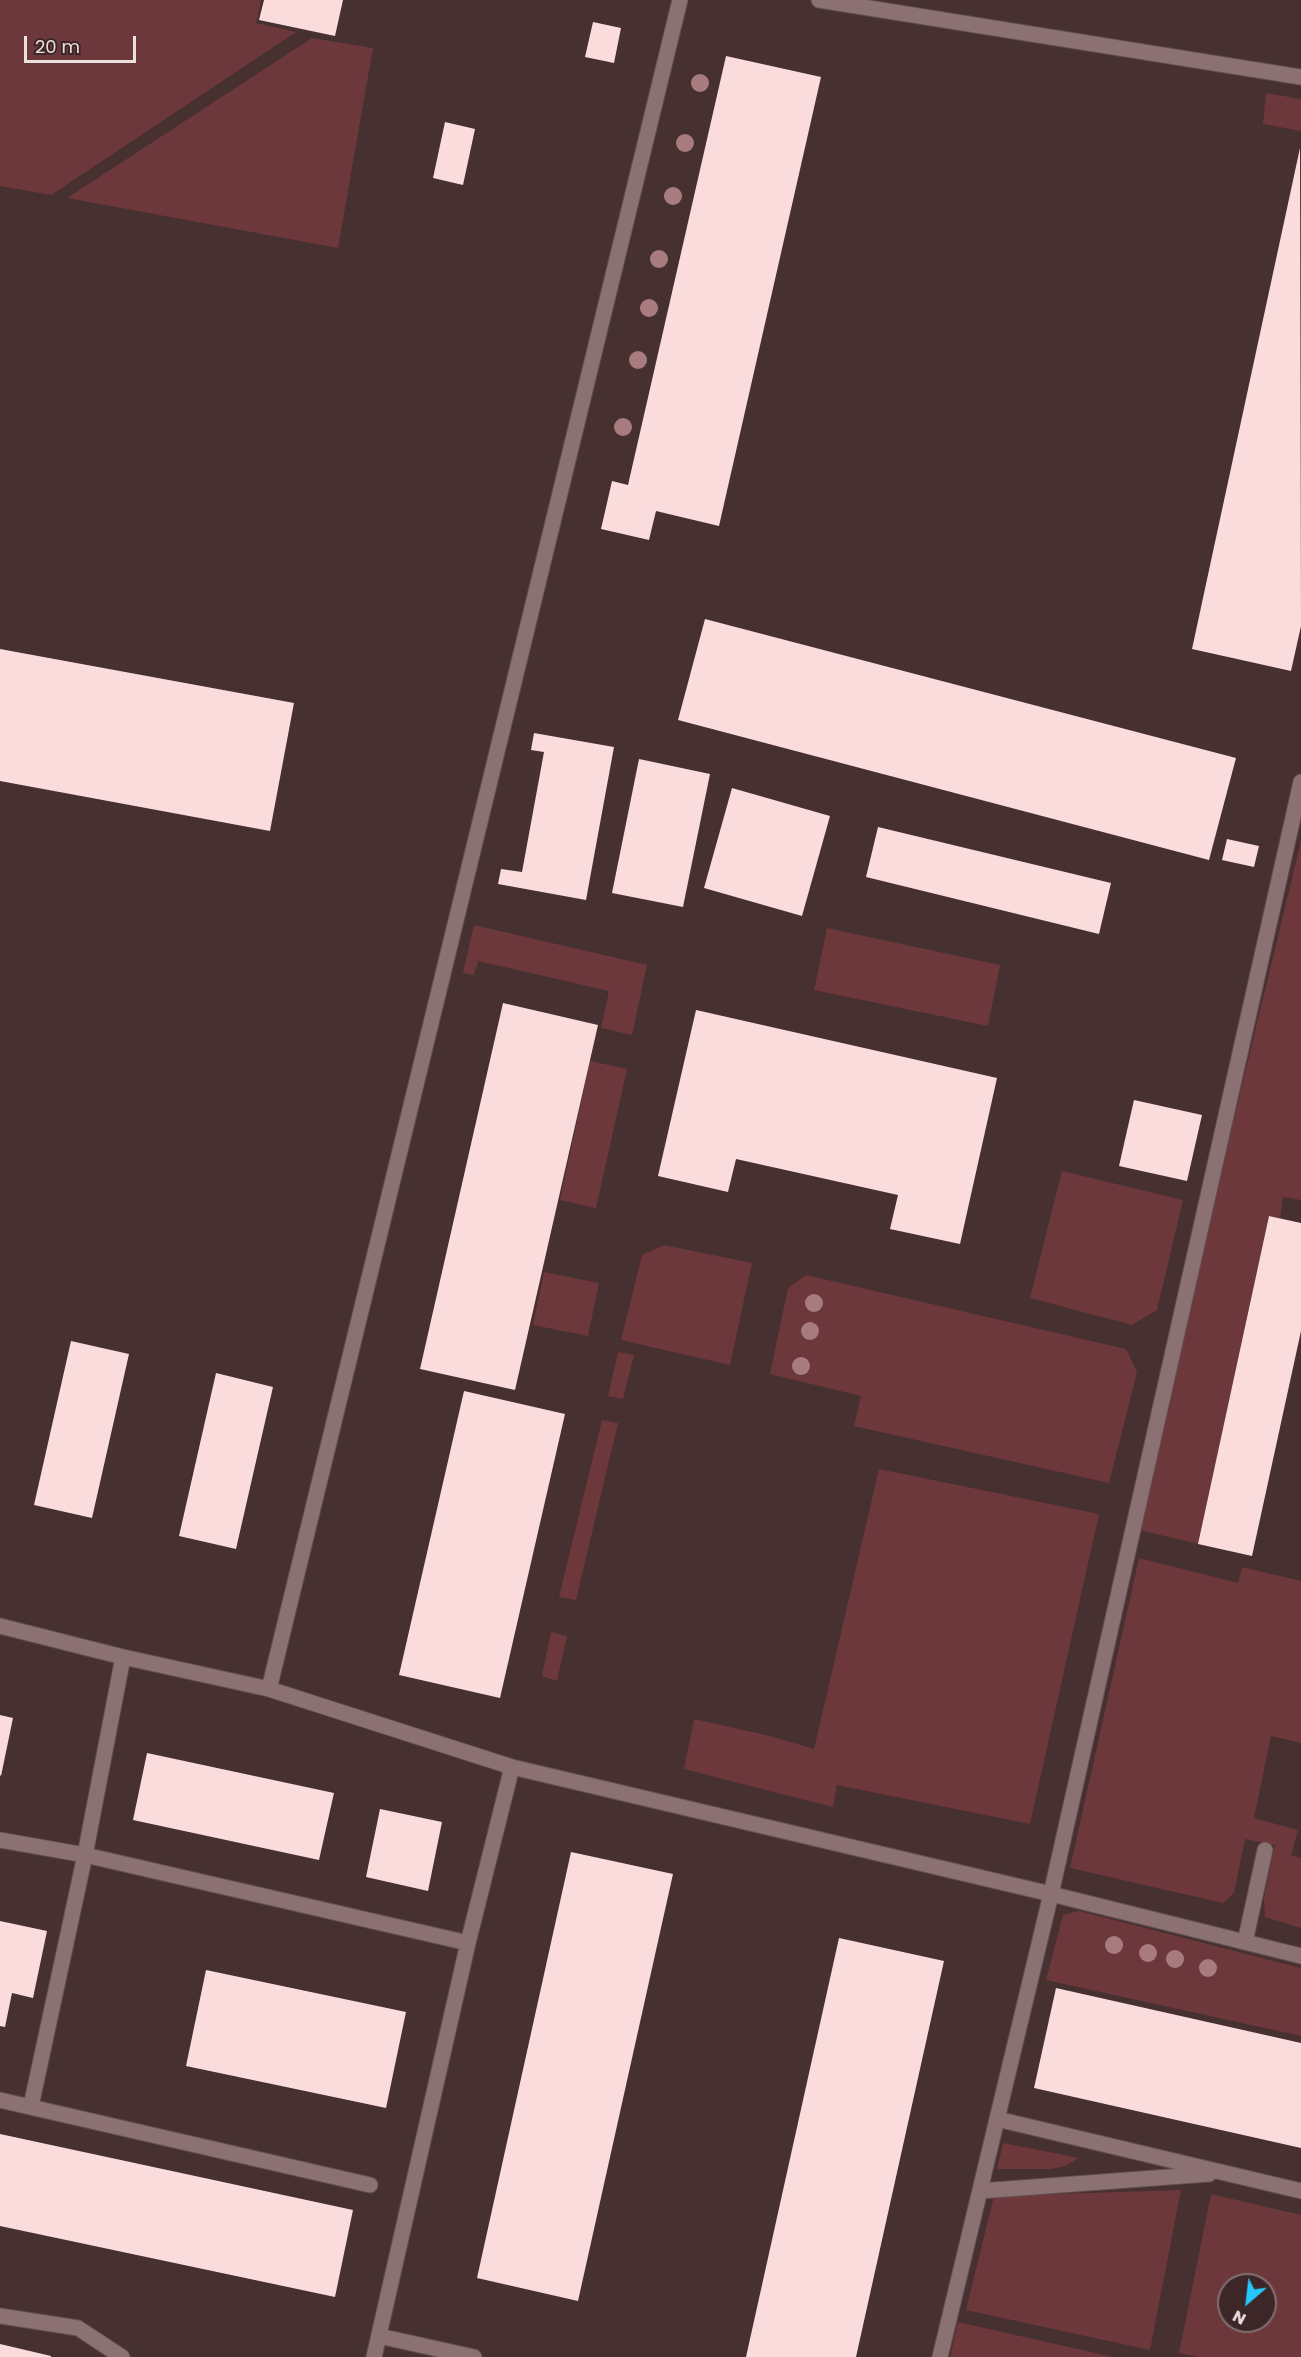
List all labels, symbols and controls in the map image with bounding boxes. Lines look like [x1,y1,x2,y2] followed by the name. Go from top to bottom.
[27,24,140,62] scale bar
[35,34,80,59] text: 20 m
[1217,2273,1277,2333] north arrow
[1229,2305,1250,2331] text: N

